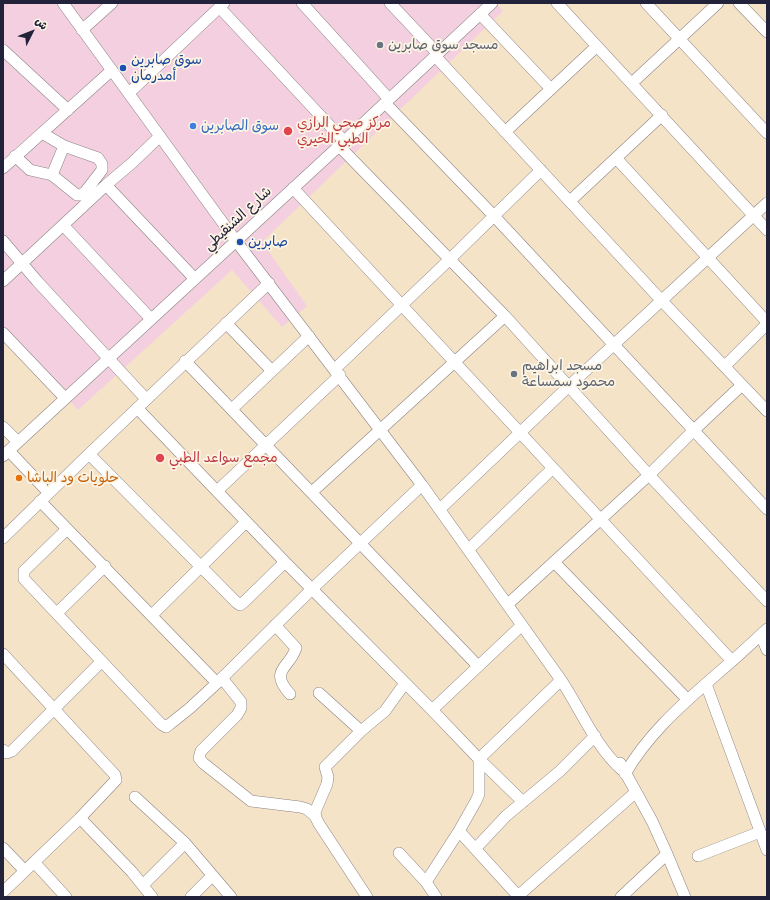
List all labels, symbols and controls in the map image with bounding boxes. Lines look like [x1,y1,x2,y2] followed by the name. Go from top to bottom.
[12,12,52,52] north arrow
[30,13,52,34] text: ش
[388,37,498,53] place label: مسجد سوق صابرين
[375,40,385,50] marker: مسجد سوق صابرين
[131,52,202,84] place label: سوق صابرين أمدرمان
[118,63,128,73] marker: سوق صابرين أمدرمان
[297,115,391,148] place label: مركز صحي الرازي الطبي الخيري
[201,118,279,134] place label: سوق الصابرين
[188,121,198,131] marker: سوق الصابرين
[282,125,294,137] marker: مركز صحي الرازي الطبي الخيري
[201,183,275,255] street label: شارع الشنقيطي
[248,234,288,250] place label: صابرين
[235,237,245,247] marker: صابرين
[522,358,615,390] place label: مسجد ابراهيم محمود سمساعة
[509,369,519,379] marker: مسجد ابراهيم محمود سمساعة
[169,450,278,466] place label: مجمع سواعد الطبي
[154,452,166,464] marker: مجمع سواعد الطبي
[27,470,119,486] place label: حلويات ود الباشا
[14,473,24,483] marker: حلويات ود الباشا

